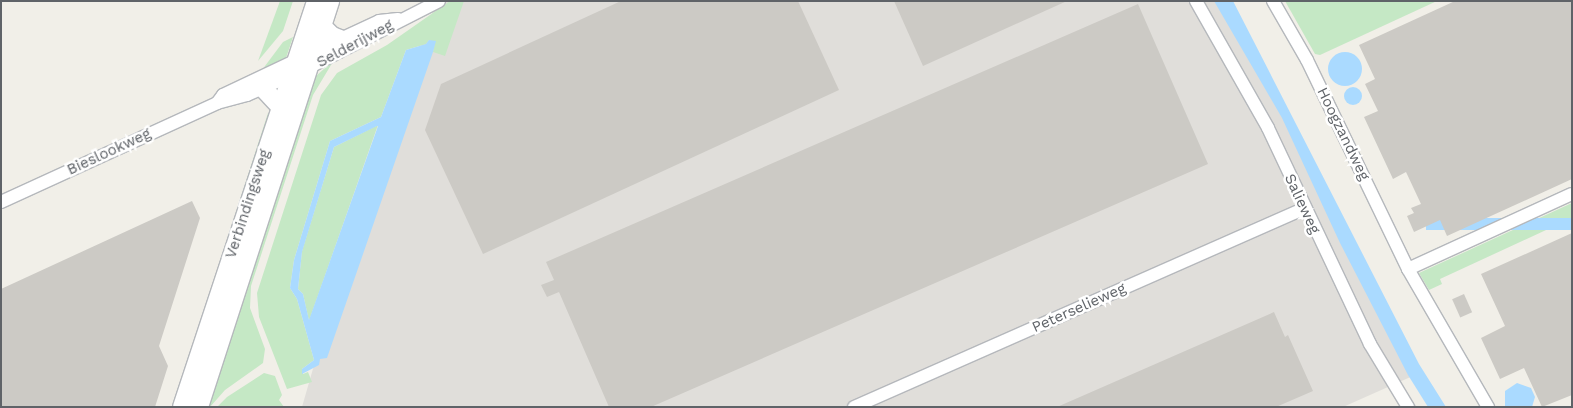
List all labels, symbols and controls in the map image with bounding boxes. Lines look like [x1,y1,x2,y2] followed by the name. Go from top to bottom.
[314,16,396,72] street label: Selderijweg
[1313,85,1373,183] street label: Hoogzandweg
[64,125,154,179] street label: Bieslookweg
[222,147,274,261] street label: Verbindingsweg
[1280,171,1324,237] street label: Salieweg
[1029,279,1129,337] street label: Peterselieweg

